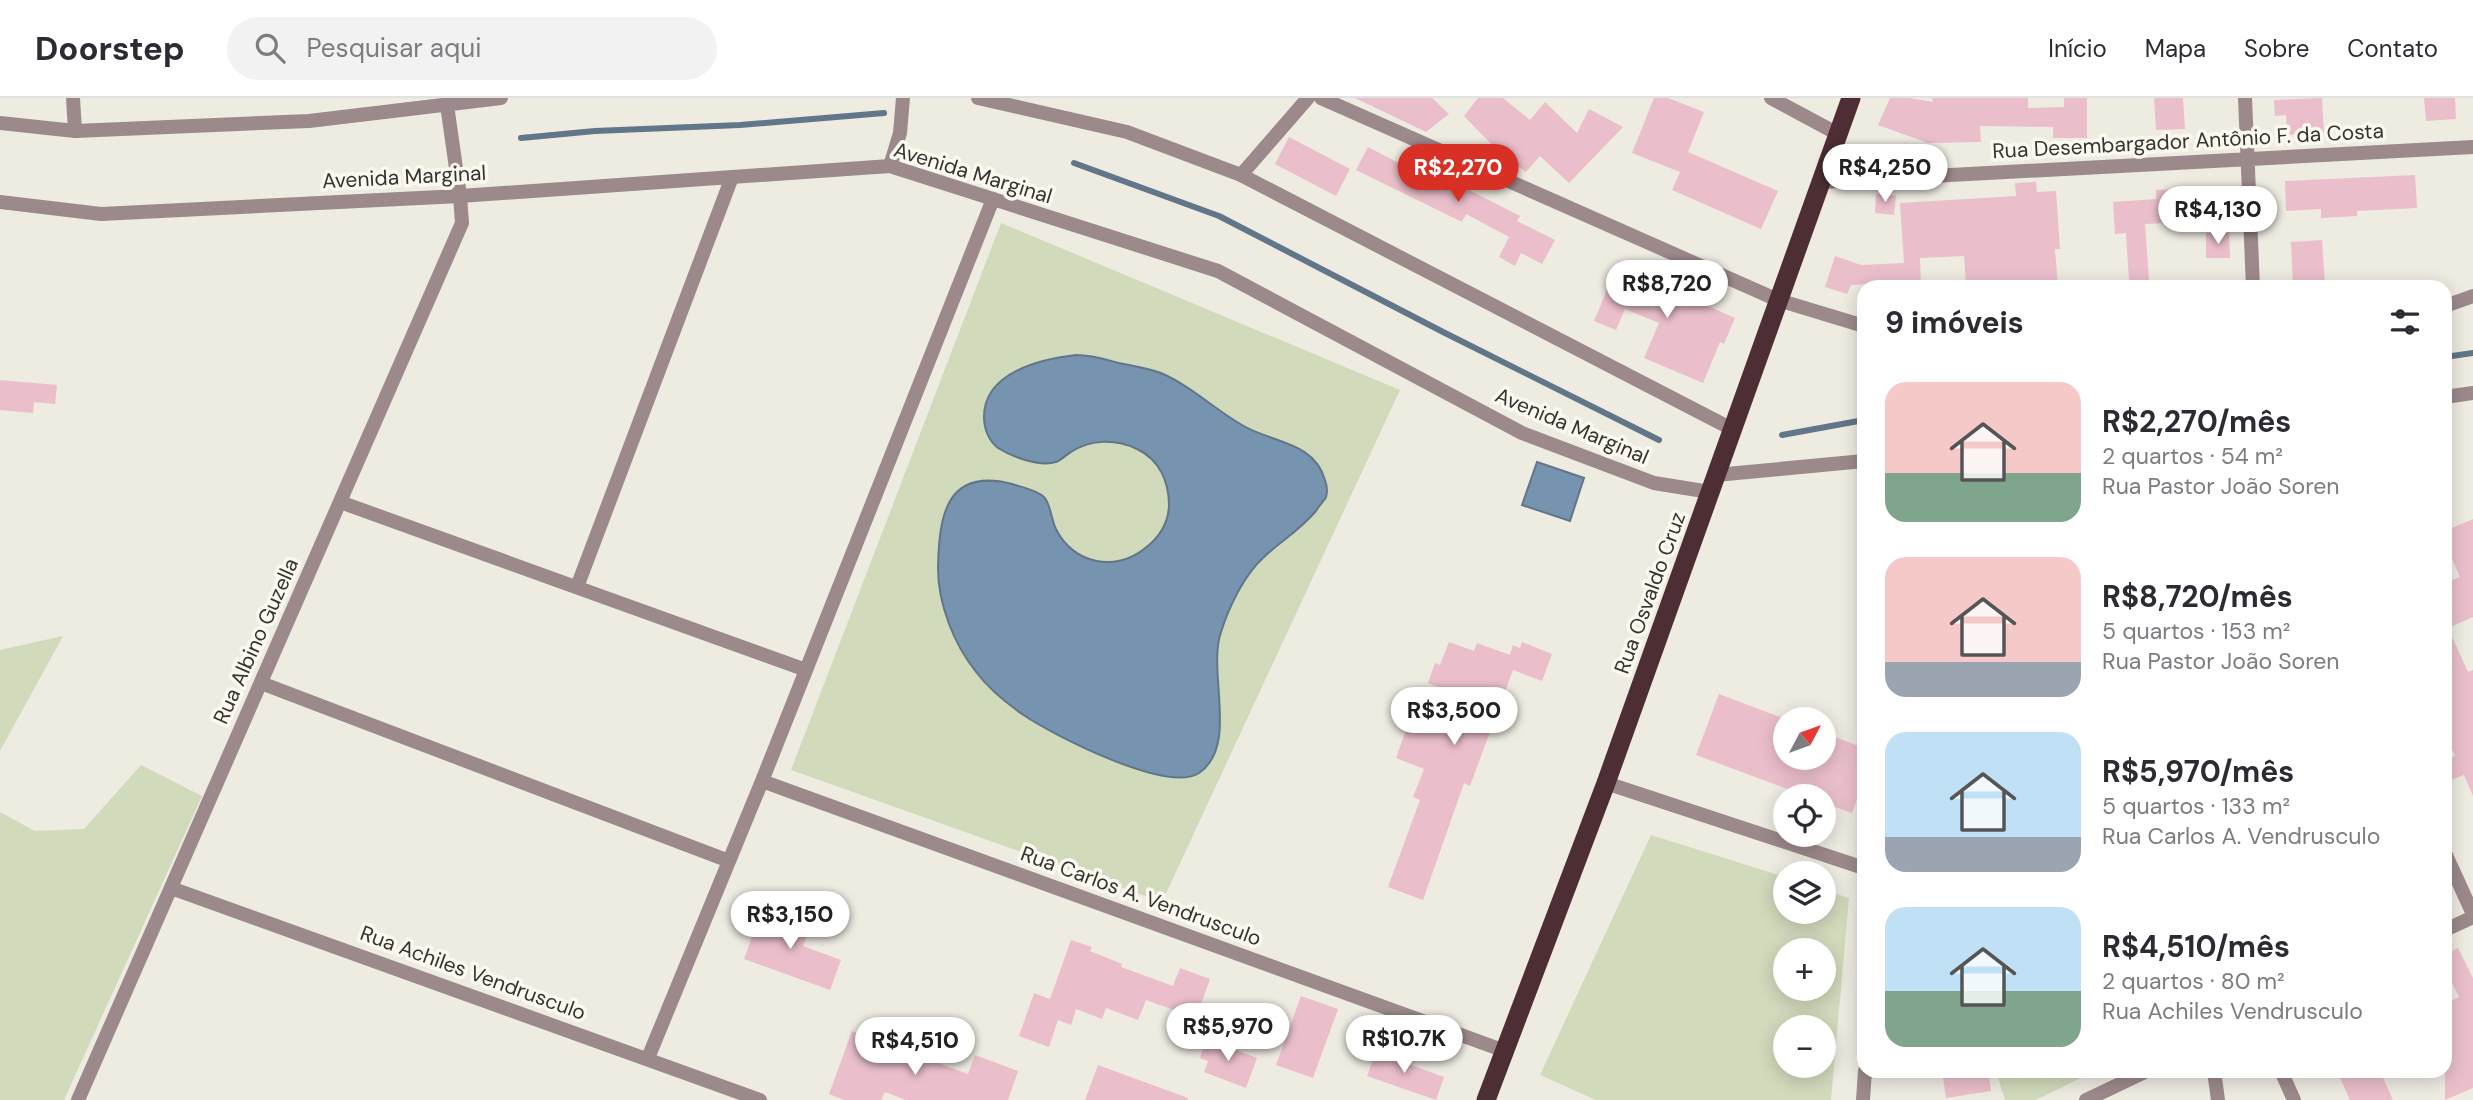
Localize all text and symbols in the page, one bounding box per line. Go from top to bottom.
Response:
search box [227,17,717,80]
text: Doorstep [35,27,185,70]
icon: search [251,29,289,67]
text: Pesquisar aqui [307,31,481,65]
text: Início [2048,33,2107,64]
text: Mapa [2145,33,2206,64]
text: Sobre [2244,33,2309,64]
text: Contato [2347,33,2438,64]
street label: Rua Desembargador Antônio F. da Costa [1992,117,2384,165]
street label: Avenida Marginal [890,136,1056,210]
pin: R$2,270 [1393,144,1523,204]
pin: R$4,250 [1820,144,1950,204]
text: R$2,270 [1414,152,1502,182]
text: R$4,250 [1839,152,1931,182]
street label: Avenida Marginal [321,159,487,195]
pin: R$4,130 [2153,186,2283,246]
text: R$4,130 [2174,194,2262,224]
pin: R$8,720 [1602,260,1732,320]
text: R$8,720 [1622,268,1712,298]
text: 9 imóveis [1885,303,2024,342]
icon: filters [2386,303,2424,341]
street label: Avenida Marginal [1491,381,1653,471]
text: R$2,270/mês [2102,402,2291,441]
icon: home [1941,410,2025,494]
text: 2 quartos · 54 m² [2102,441,2283,471]
text: Rua Pastor João Soren [2102,471,2340,501]
street label: Rua Osvaldo Cruz [1608,508,1692,678]
street label: Rua Albino Guzella [207,554,305,728]
text: R$8,720/mês [2102,577,2293,616]
icon: home [1941,585,2025,669]
text: 5 quartos · 153 m² [2102,616,2290,646]
text: Rua Pastor João Soren [2102,646,2340,676]
pin: R$3,500 [1389,688,1519,747]
text: R$3,500 [1407,695,1501,725]
north arrow [1773,707,1836,770]
map controls [1773,707,1836,1078]
text: R$5,970/mês [2102,752,2294,791]
icon: home [1941,760,2025,844]
button: locate [1773,784,1836,847]
text: 5 quartos · 133 m² [2102,791,2290,821]
text: Rua Carlos A. Vendrusculo [2102,821,2380,851]
street label: Rua Carlos A. Vendrusculo [1017,839,1265,953]
button: layers [1773,861,1836,924]
pin: R$3,150 [725,892,855,951]
text: R$3,150 [747,899,833,929]
street label: Rua Achiles Vendrusculo [356,919,590,1027]
text: R$4,510/mês [2102,927,2290,966]
icon: home [1941,935,2025,1019]
button: + [1773,938,1836,1001]
text: 2 quartos · 80 m² [2102,966,2285,996]
text: Rua Achiles Vendrusculo [2102,996,2363,1026]
pin: R$5,970 [1163,1004,1293,1063]
text: R$5,970 [1182,1011,1274,1041]
button: − [1773,1015,1836,1078]
pin: R$10.7K [1339,1016,1469,1075]
pin: R$4,510 [850,1018,980,1077]
text: R$10.7K [1362,1023,1446,1053]
text: R$4,510 [871,1025,959,1055]

